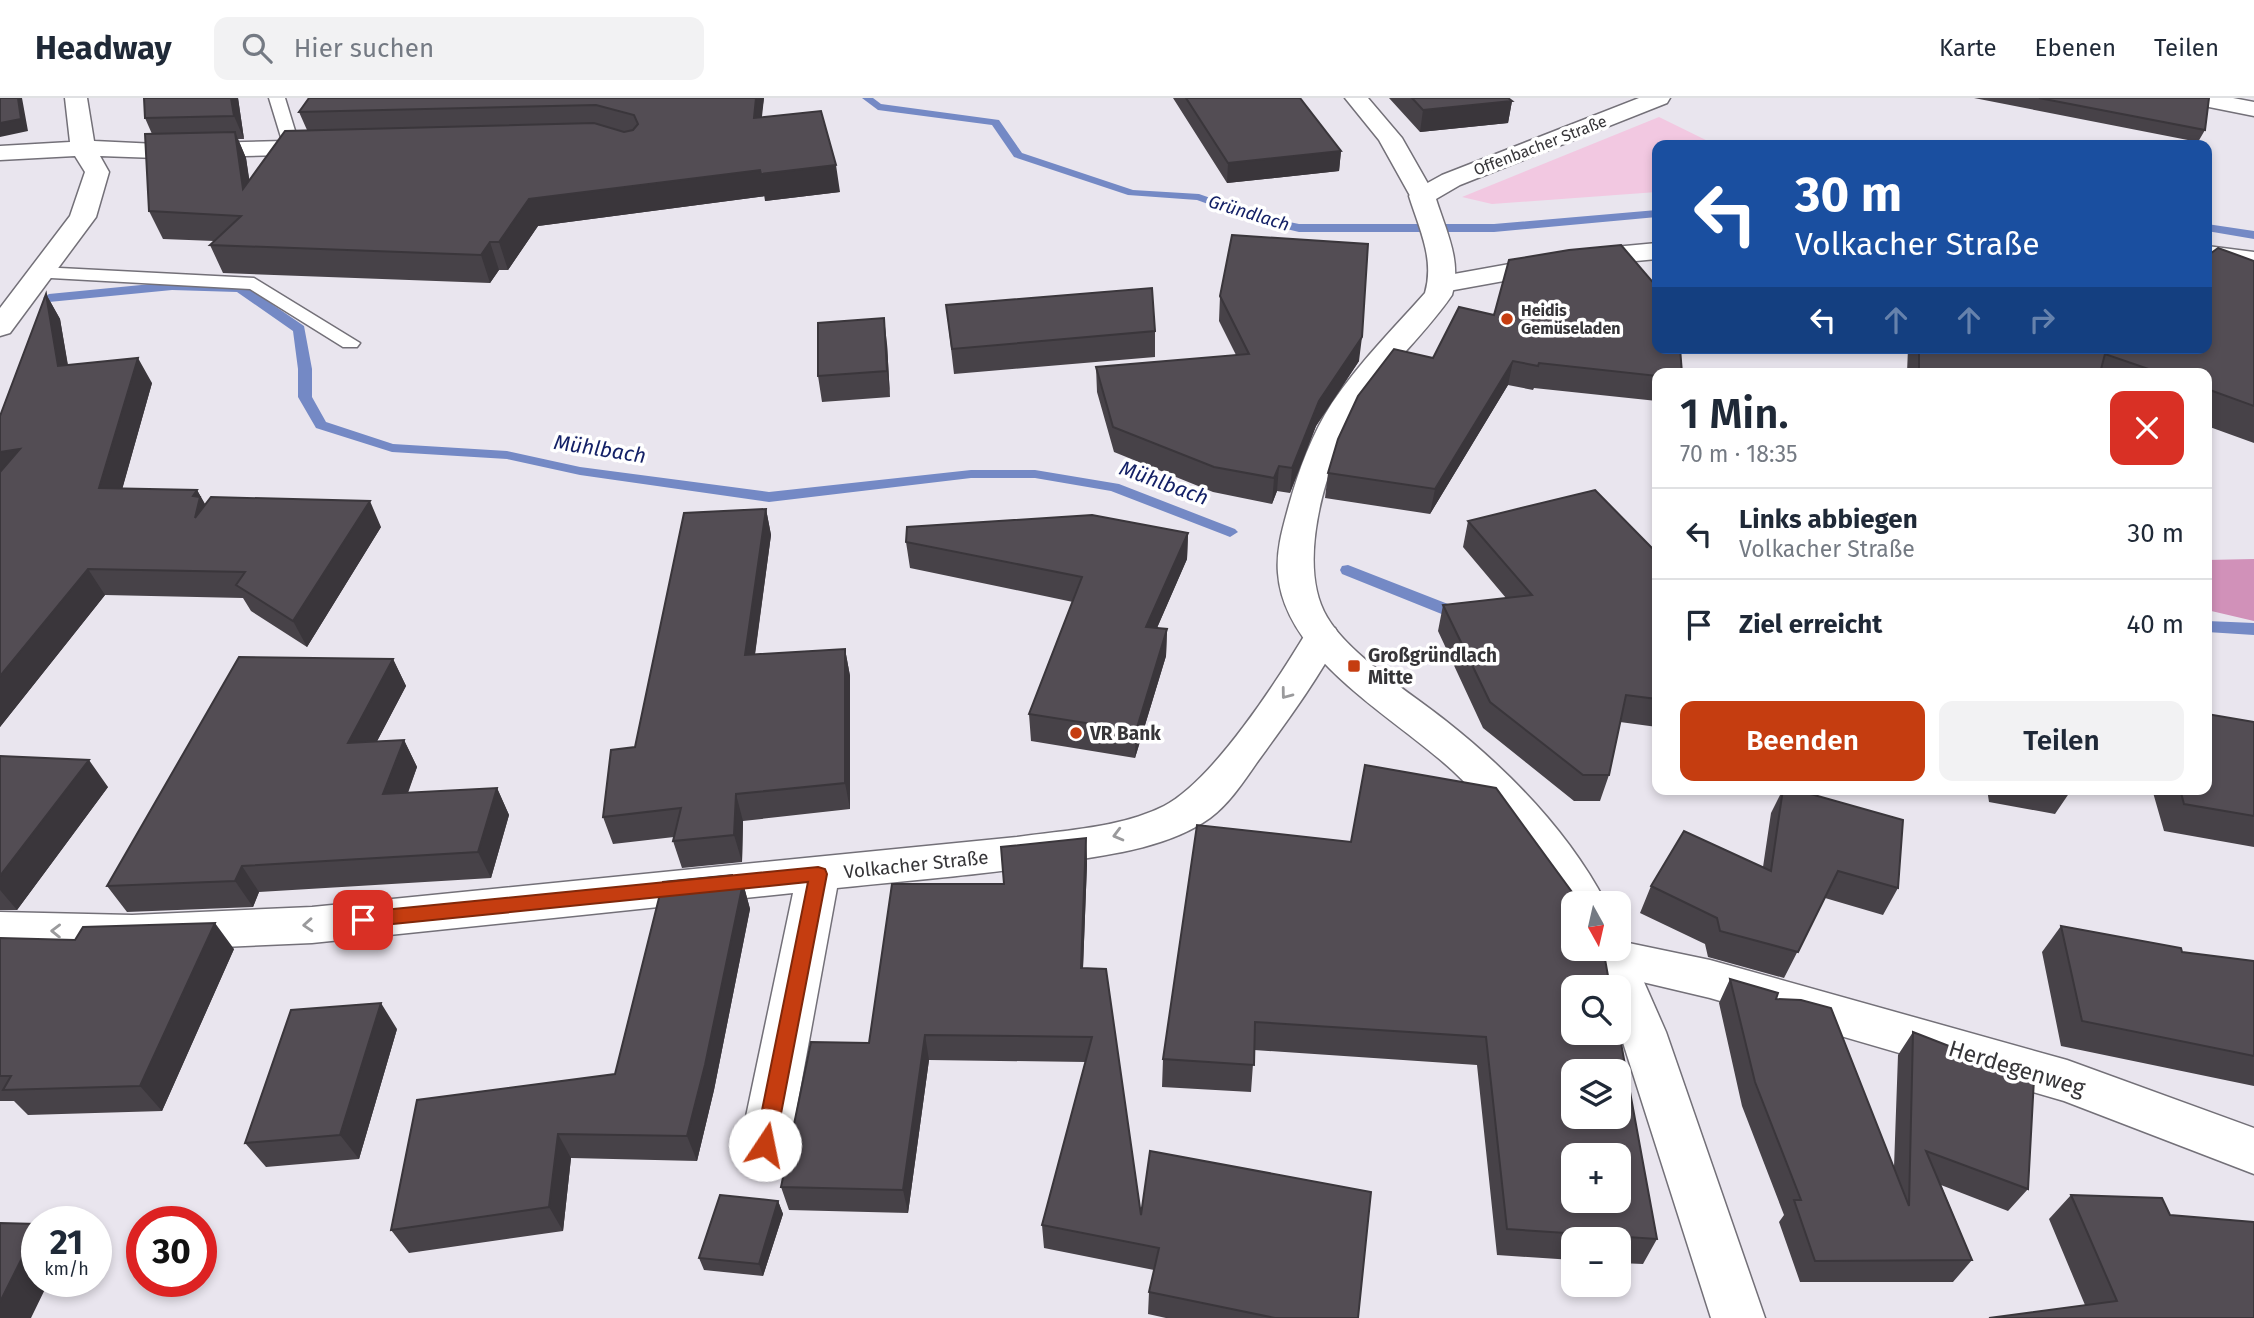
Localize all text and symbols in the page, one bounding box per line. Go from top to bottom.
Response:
search box [214,17,704,80]
text: Headway [35,28,172,68]
icon: search [238,29,276,67]
text: Hier suchen [294,33,434,64]
text: Karte [1939,34,1997,62]
text: Ebenen [2035,34,2116,62]
text: Teilen [2154,34,2219,62]
street label: Offenbacher Straße [1471,111,1609,180]
text: 30 m [1795,165,1902,224]
icon: left [1680,168,1771,259]
water label: Gründlach [1206,190,1292,236]
text: Volkacher Straße [1795,225,2040,263]
place label: Heidis Gemüseladen [1521,301,1621,338]
icon: left [1804,301,1842,339]
icon: ahead [1877,301,1915,339]
icon: ahead [1950,301,1988,339]
icon: right [2023,301,2061,339]
marker: Heidis Gemüseladen [1499,311,1515,327]
text: 1 Min. [1680,389,1789,439]
button: close [2110,391,2184,465]
water label: Mühlbach [552,429,648,469]
text: 70 m · 18:35 [1680,440,1798,468]
water label: Mühlbach [1116,455,1212,511]
text: Links abbiegen [1739,504,1918,535]
icon: left [1680,515,1718,553]
text: 30 m [2127,518,2184,549]
text: Volkacher Straße [1739,535,1915,563]
icon: arrive [1680,606,1718,644]
text: Ziel erreicht [1739,609,1882,640]
text: 40 m [2126,609,2184,640]
place label: Großgründlach Mitte [1368,644,1497,689]
marker: Großgründlach Mitte [1346,658,1362,674]
one-way arrow [1282,687,1294,699]
button: Beenden [1680,701,1925,781]
button: Teilen [1939,701,2184,781]
place label: VR Bank [1089,722,1161,745]
marker: VR Bank [1068,725,1084,741]
one-way arrow [1112,827,1124,841]
street label: Volkacher Straße [843,845,990,884]
pin [333,890,393,950]
north arrow [1561,891,1631,961]
map controls [1561,891,1631,1297]
icon: arrive [344,901,382,939]
one-way arrow [302,917,313,932]
one-way arrow [50,924,61,939]
button: search [1561,975,1631,1045]
street label: Herdegenweg [1945,1034,2089,1102]
button: layers [1561,1059,1631,1129]
position arrow [728,1108,802,1182]
button: + [1561,1143,1631,1213]
speed limit sign: 30 [126,1206,217,1297]
text: 21 [50,1221,83,1263]
button: − [1561,1227,1631,1297]
text: km/h [44,1258,89,1280]

